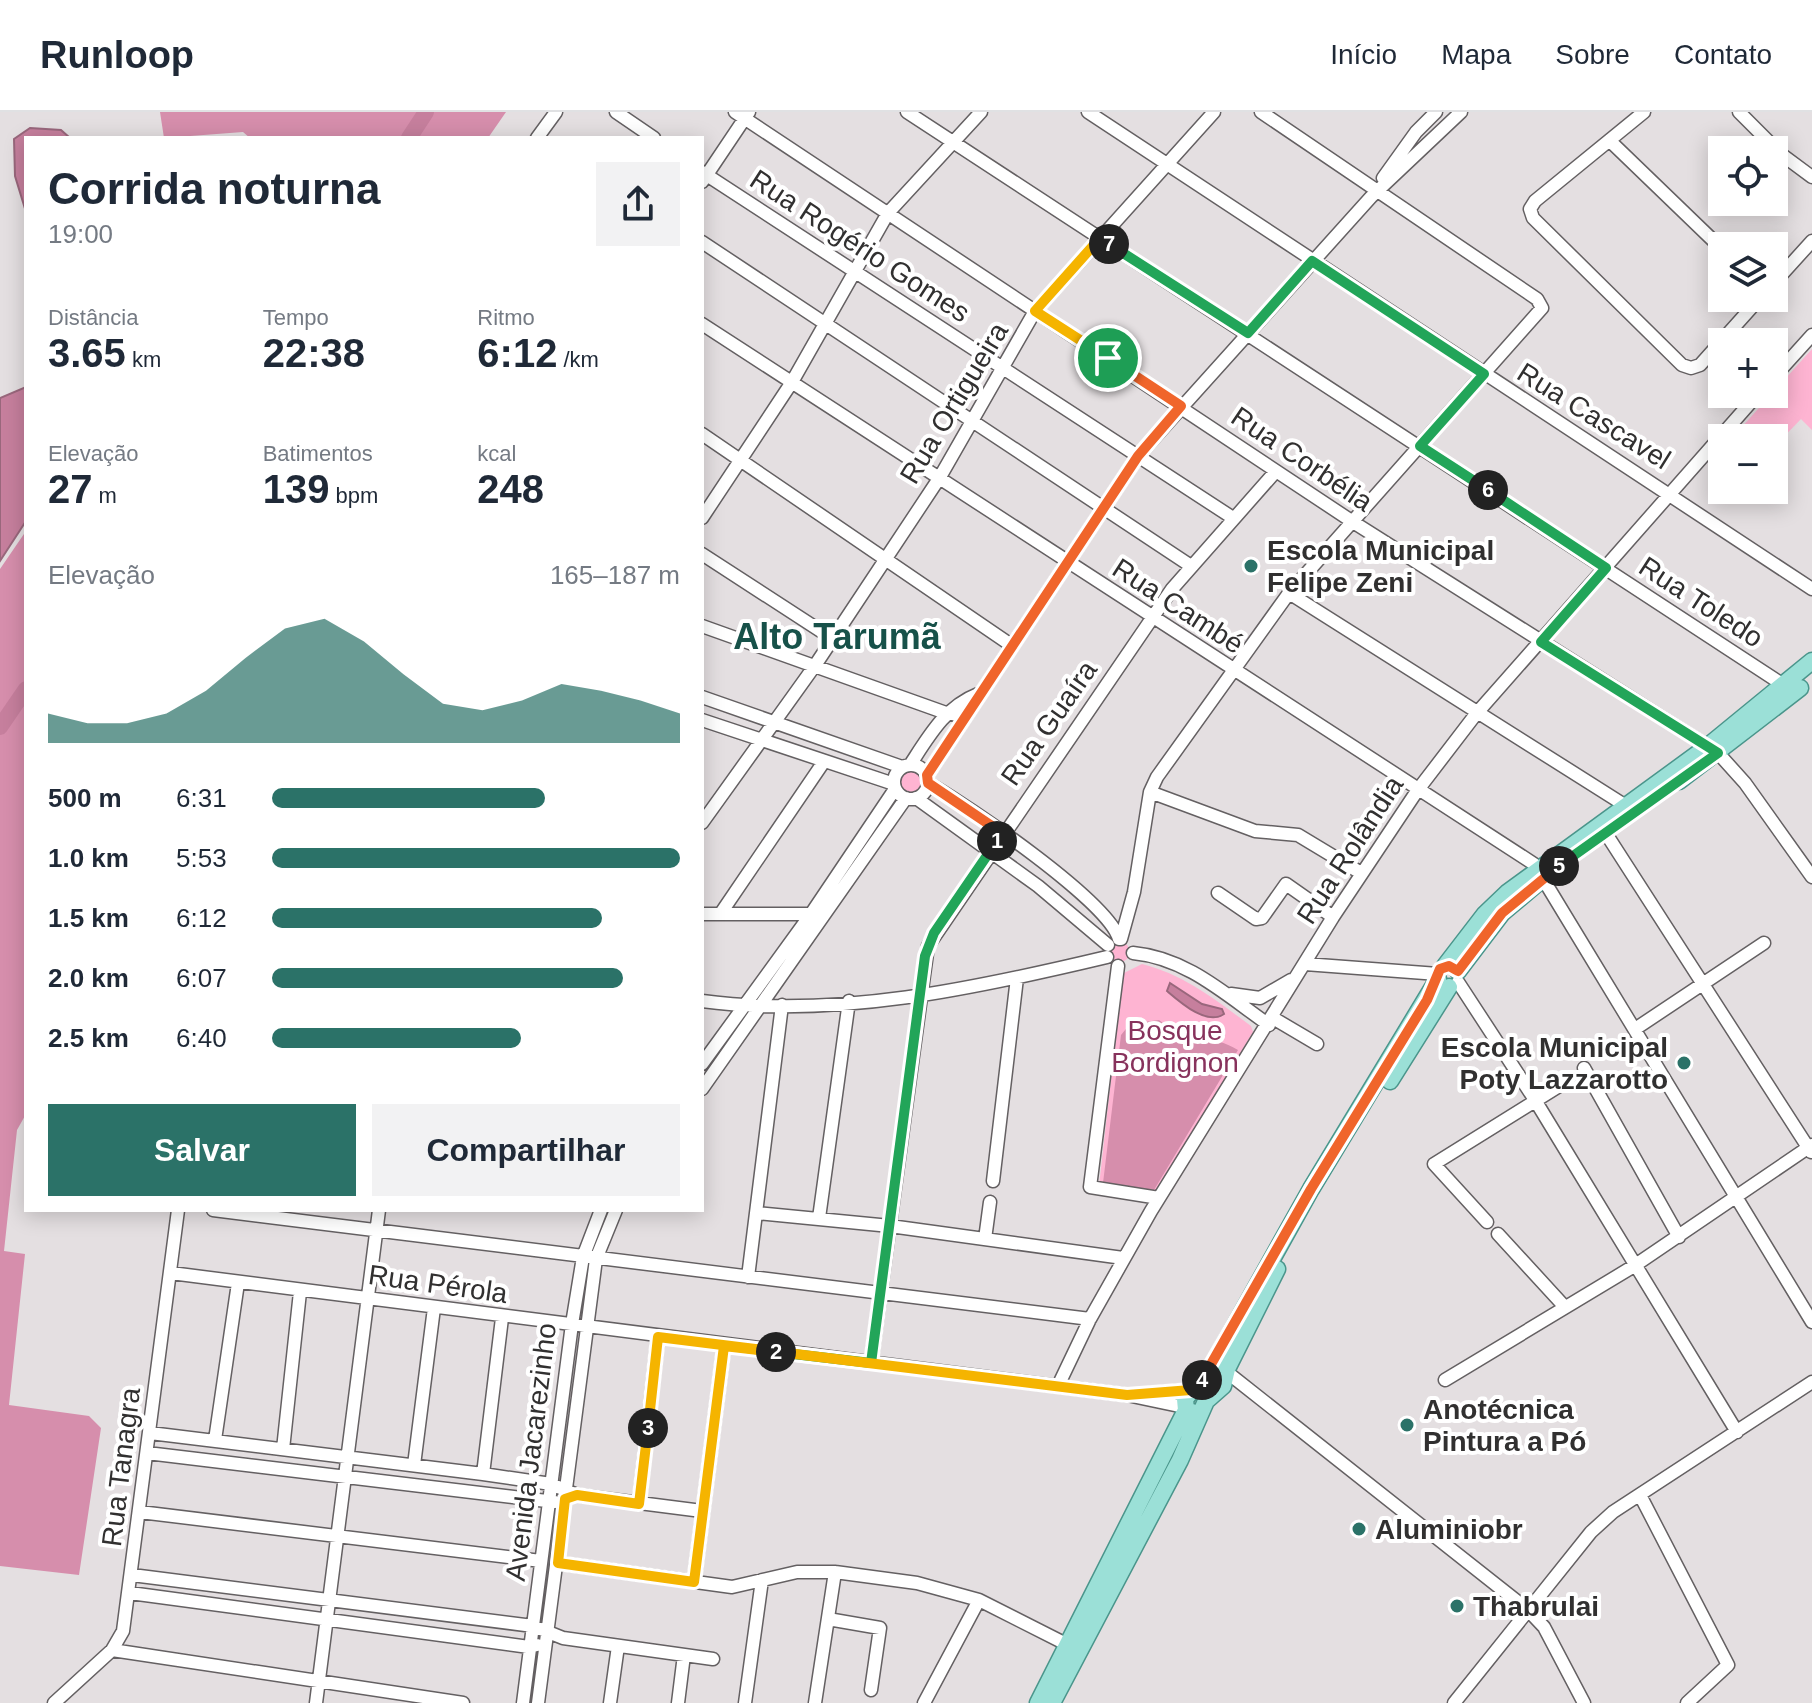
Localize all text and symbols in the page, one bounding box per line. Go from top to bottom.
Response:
text: Runloop [40,34,194,76]
text: Início [1330,39,1397,70]
text: Mapa [1441,39,1511,70]
text: Sobre [1555,39,1630,70]
text: Contato [1674,39,1772,70]
map controls [1708,136,1788,504]
button: locate [1708,136,1788,216]
button: share [596,162,680,246]
street label: Rua Rogério Gomes [745,163,975,329]
text: Corrida noturna [48,164,380,213]
text: 19:00 [48,219,113,249]
pin: 7 [1089,224,1129,264]
text: 7 [1103,231,1115,256]
button: layers [1708,232,1788,312]
text: Distância [48,305,138,330]
text: Tempo [263,305,329,330]
text: Ritmo [477,305,535,330]
street label: Rua Ortigueira [894,317,1014,489]
pin [1074,324,1142,392]
button: + [1708,328,1788,408]
text: 3.65 [48,331,126,375]
text: 22:38 [263,331,365,375]
text: 6:12 [477,331,557,375]
icon: arrive [1086,336,1130,380]
text: km [126,347,161,372]
text: /km [557,347,599,372]
street label: Rua Cascavel [1512,357,1676,475]
street label: Rua Corbélia [1226,400,1379,518]
button: − [1708,424,1788,504]
text: Elevação [48,441,139,466]
text: Batimentos [263,441,373,466]
text: kcal [477,441,516,466]
text: 27 [48,467,93,511]
text: 139 [263,467,329,511]
text: 248 [477,467,544,511]
pin: 6 [1468,470,1508,510]
text: 6 [1482,477,1494,502]
text: m [93,483,117,508]
text: bpm [329,483,378,508]
place label: Escola Municipal Felipe Zeni [1267,535,1494,598]
street label: Rua Toledo [1633,551,1769,653]
street label: Rua Cambé [1107,552,1249,660]
marker: Escola Municipal Felipe Zeni [1242,557,1260,575]
text: Elevação [48,560,155,590]
text: 165–187 m [550,560,680,590]
district label: Alto Tarumã [733,616,942,657]
street label: Rua Guaíra [995,654,1103,791]
street label: Rua Rolândia [1291,770,1409,930]
text: 500 m [48,783,122,813]
text: 6:31 [176,783,227,813]
pin: 1 [977,821,1017,861]
text: 1 [991,828,1003,853]
text: 1.0 km [48,843,129,873]
text: 5:53 [176,843,227,873]
pin: 5 [1539,846,1579,886]
text: 5 [1553,853,1565,878]
text: 1.5 km [48,903,129,933]
text: 6:12 [176,903,227,933]
text: 2.0 km [48,963,129,993]
text: 6:07 [176,963,227,993]
park label: Bosque Bordignon [1111,1015,1239,1078]
text: 2.5 km [48,1023,129,1053]
text: 6:40 [176,1023,227,1053]
place label: Escola Municipal Poty Lazzarotto [1441,1032,1668,1095]
marker: Escola Municipal Poty Lazzarotto [1675,1054,1693,1072]
button: Salvar [48,1104,356,1196]
button: Compartilhar [372,1104,680,1196]
street label: Rua Pérola [366,1259,510,1309]
street label: Avenida Jacarezinho [500,1321,562,1583]
pin: 2 [756,1332,796,1372]
text: 2 [770,1339,782,1364]
pin: 4 [1182,1360,1222,1400]
text: 4 [1196,1367,1208,1392]
street label: Rua Tanagra [96,1385,146,1548]
place label: Anotécnica Pintura a Pó [1423,1394,1586,1457]
pin: 3 [628,1408,668,1448]
text: 3 [642,1415,654,1440]
marker: Anotécnica Pintura a Pó [1398,1416,1416,1434]
place label: Aluminiobr [1375,1514,1523,1545]
marker: Aluminiobr [1350,1520,1368,1538]
place label: Thabrulai [1473,1591,1599,1622]
marker: Thabrulai [1448,1597,1466,1615]

